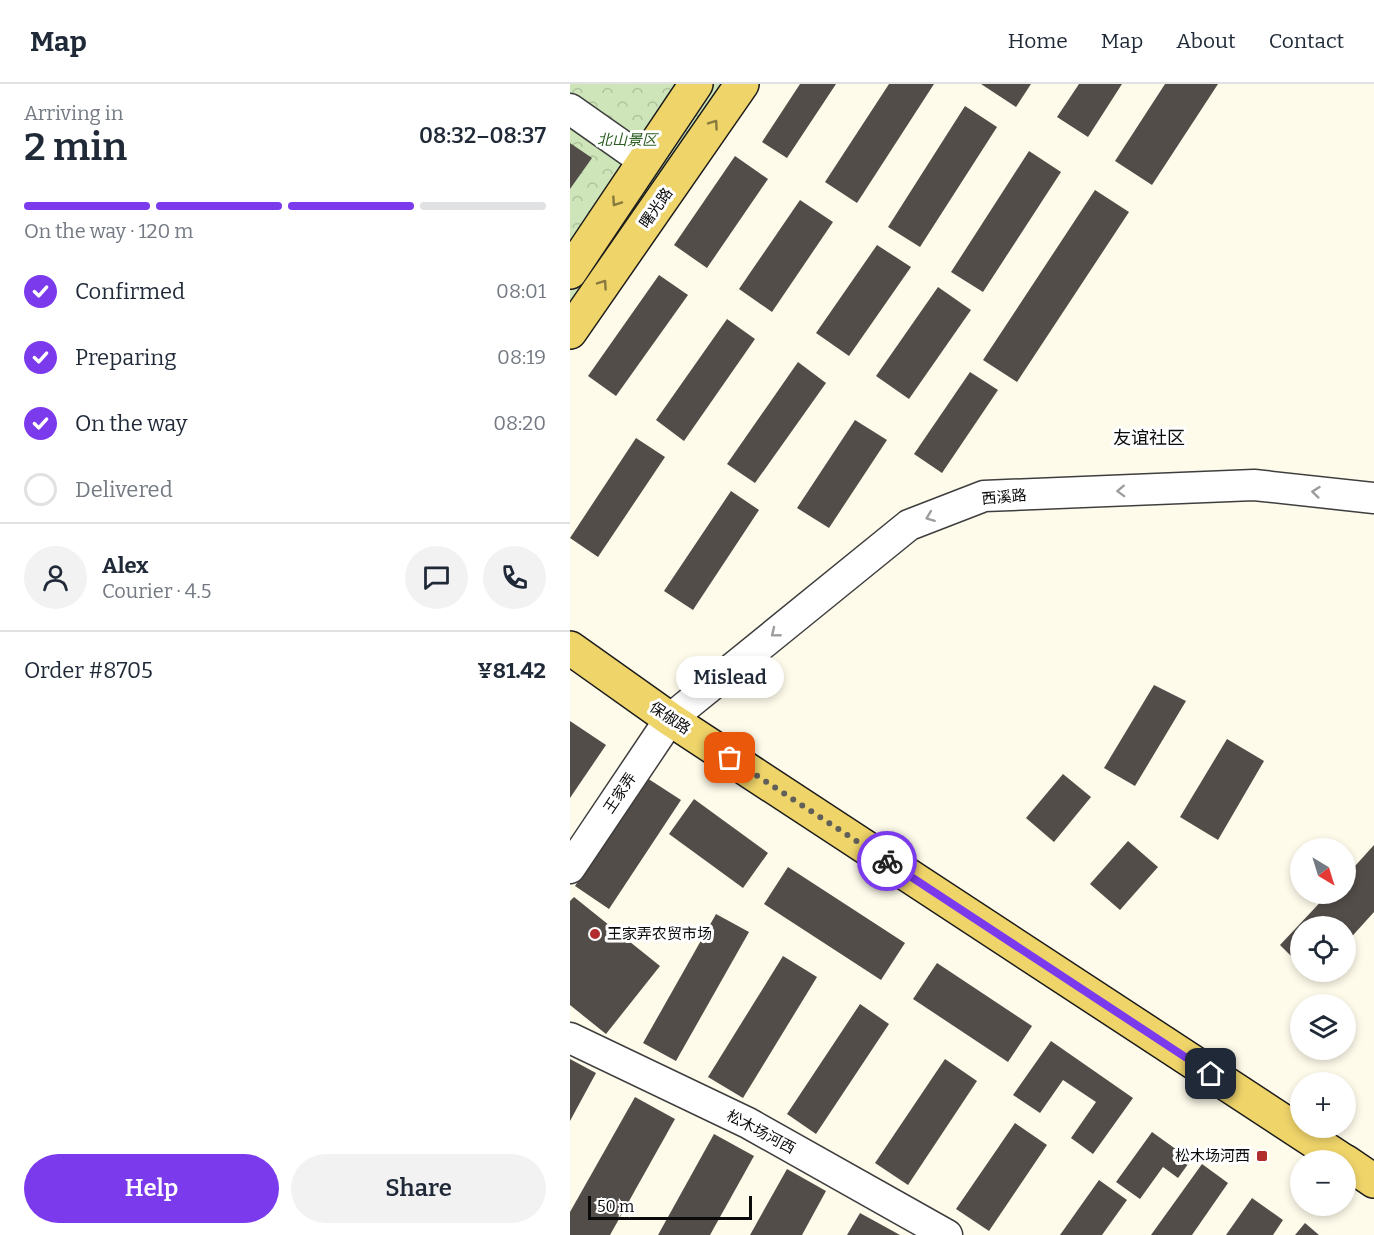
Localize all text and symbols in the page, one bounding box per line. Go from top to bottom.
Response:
text: Map [30,25,87,58]
text: Home [1008,28,1068,54]
text: Map [1101,28,1143,54]
text: About [1176,28,1236,54]
text: Contact [1269,28,1344,54]
text: Arriving in [24,101,123,125]
one-way arrow [707,120,718,131]
text: 08:32–08:37 [419,122,546,149]
text: 2 min [24,124,127,170]
park label: 北山景区 [597,131,659,149]
street label: 曙光路 [636,184,676,232]
one-way arrow [612,196,623,207]
text: On the way · 120 m [24,219,193,243]
icon: check [24,275,57,308]
text: Confirmed [75,278,185,305]
text: 08:01 [496,279,546,303]
one-way arrow [596,280,607,291]
icon: check [24,341,57,374]
text: Preparing [75,344,177,371]
text: 08:19 [497,345,546,369]
icon: check [24,407,57,440]
text: On the way [75,410,187,437]
text: 08:20 [493,411,546,435]
district label: 友谊社区 [1113,427,1185,449]
text: Delivered [75,476,173,503]
one-way arrow [1117,484,1126,497]
street label: 西溪路 [981,486,1027,508]
one-way arrow [1311,486,1320,499]
one-way arrow [925,509,936,522]
button: person [24,546,87,609]
button: chat [405,546,468,609]
button: phone [483,546,546,609]
text: Alex [102,552,148,579]
text: Courier · 4.5 [102,579,211,603]
one-way arrow [771,626,782,637]
callout: Mislead [676,656,784,698]
text: Order #8705 [24,657,153,684]
text: ¥81.42 [477,657,546,684]
text: Mislead [693,665,767,689]
street label: 保俶路 [646,698,694,738]
pin [704,732,755,783]
icon: bag [713,741,746,774]
street label: 王家弄 [600,769,640,817]
courier [857,831,917,891]
north arrow [1290,838,1356,904]
map controls [1290,838,1356,1216]
icon: bike [871,845,904,878]
button: locate [1290,916,1356,982]
place label: 王家弄农贸市场 [607,925,712,943]
marker: 王家弄农贸市场 [588,927,602,941]
button: layers [1290,994,1356,1060]
pin [1185,1048,1236,1099]
icon: home [1194,1057,1227,1090]
button: + [1290,1072,1356,1138]
street label: 松木场河西 [724,1106,798,1158]
place label: 松木场河西 [1175,1147,1250,1165]
marker: 松木场河西 [1255,1149,1269,1163]
button: − [1290,1150,1356,1216]
button: Help [24,1154,279,1223]
button: Share [291,1154,546,1223]
scale bar [588,1193,752,1220]
text: 50 m [597,1197,634,1216]

